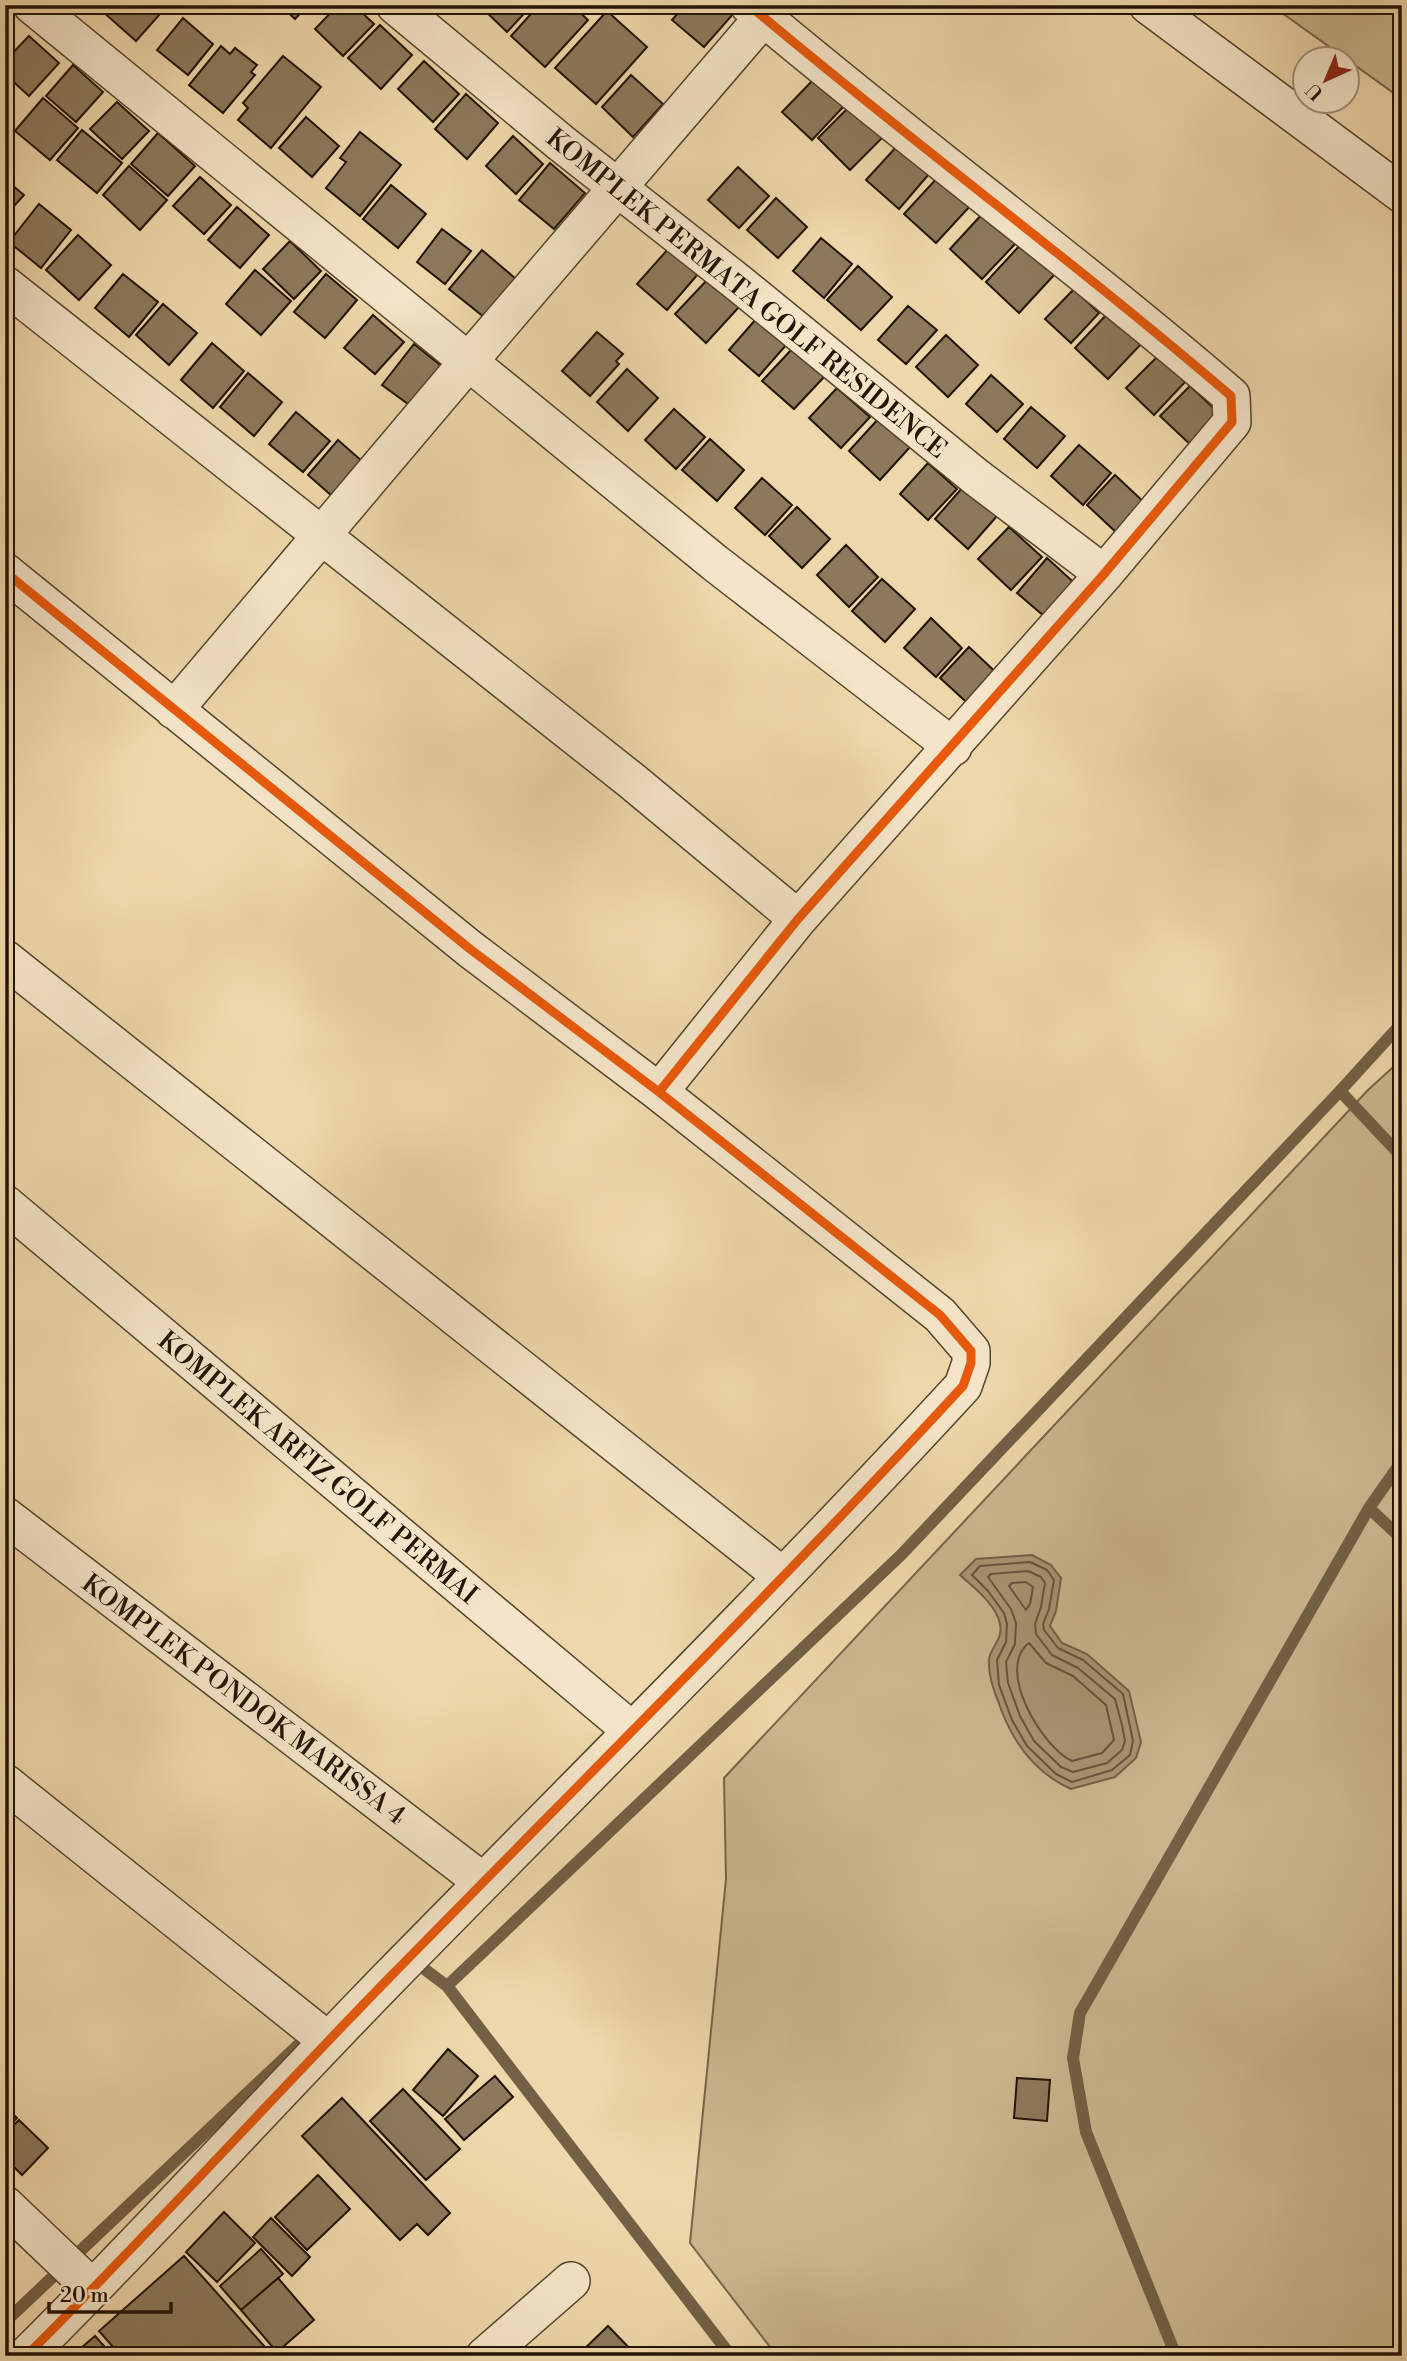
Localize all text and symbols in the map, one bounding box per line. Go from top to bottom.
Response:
north arrow [1292,46,1362,116]
text: U [1301,78,1329,105]
street label: KOMPLEK PERMATA GOLF RESIDENCE [540,122,953,466]
street label: KOMPLEK ARFIZ GOLF PERMAI [151,1325,484,1611]
street label: KOMPLEK PONDOK MARISSA 4 [75,1567,412,1832]
scale bar [49,2270,172,2314]
text: 20 m [60,2283,109,2309]

